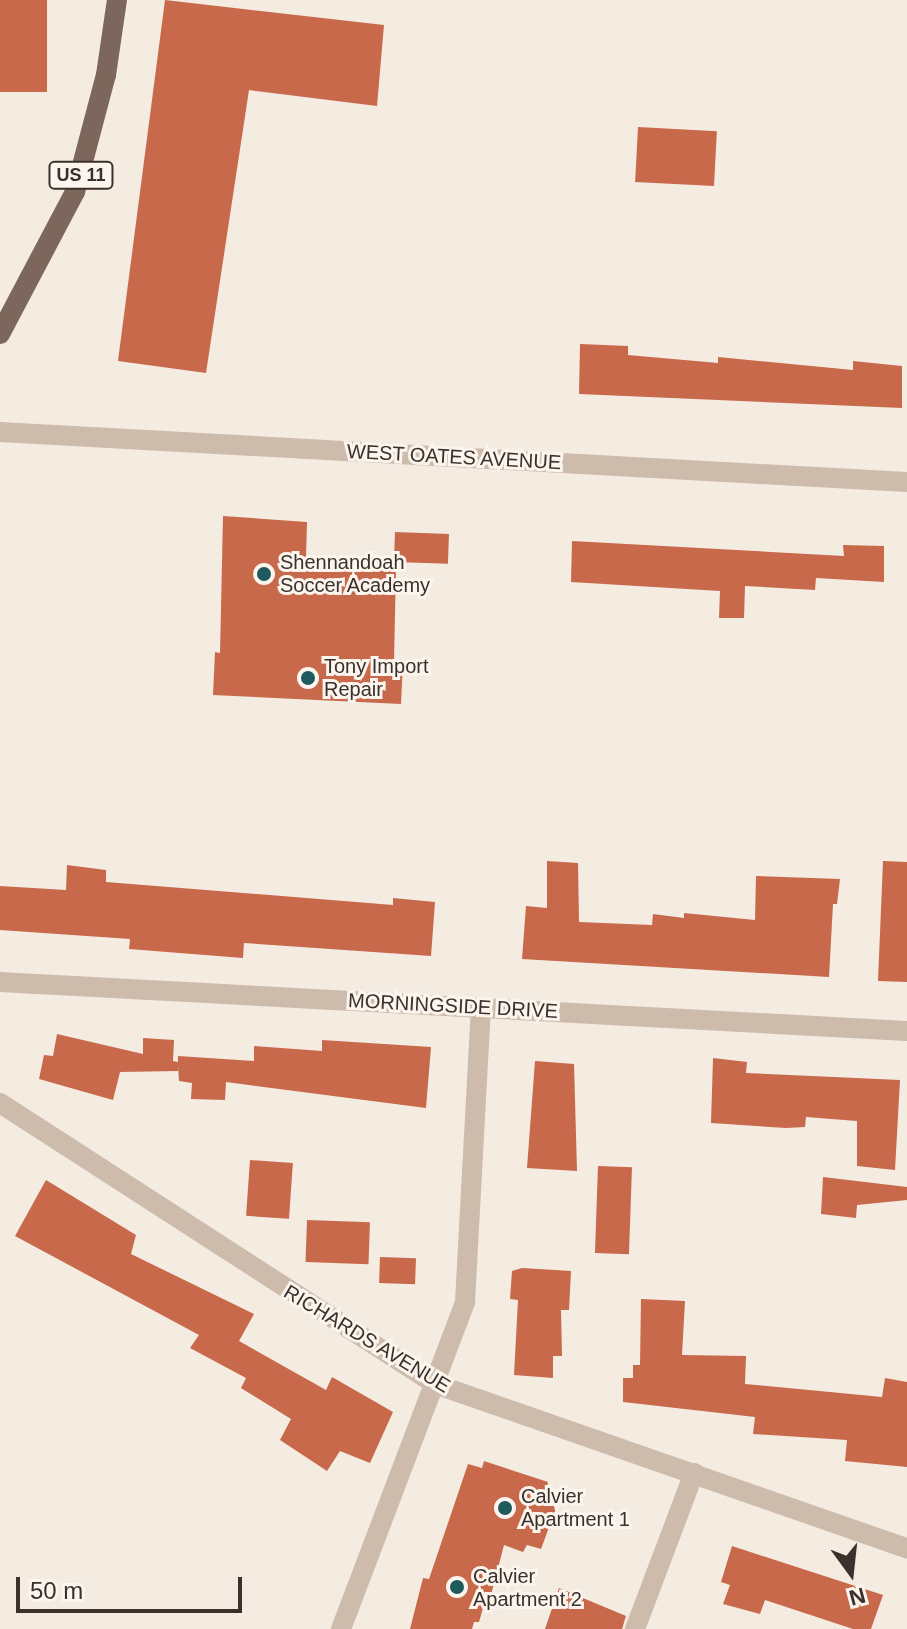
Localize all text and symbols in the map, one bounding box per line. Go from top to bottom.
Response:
road number: US 11 [47,161,115,189]
street label: WEST OATES AVENUE [346,439,562,475]
place label: Shennandoah Soccer Academy [280,550,431,597]
marker: Shennandoah Soccer Academy [255,565,273,583]
place label: Tony Import Repair [324,654,428,701]
marker: Tony Import Repair [299,669,317,687]
street label: MORNINGSIDE DRIVE [348,989,558,1023]
street label: RICHARDS AVENUE [279,1280,455,1398]
place label: Calvier Apartment 1 [521,1484,630,1531]
marker: Calvier Apartment 1 [496,1499,514,1517]
north arrow [811,1533,891,1613]
scale bar [20,1561,246,1611]
place label: Calvier Apartment 2 [473,1564,582,1611]
text: 50 m [30,1577,83,1604]
marker: Calvier Apartment 2 [448,1578,466,1596]
text: N [846,1583,868,1611]

